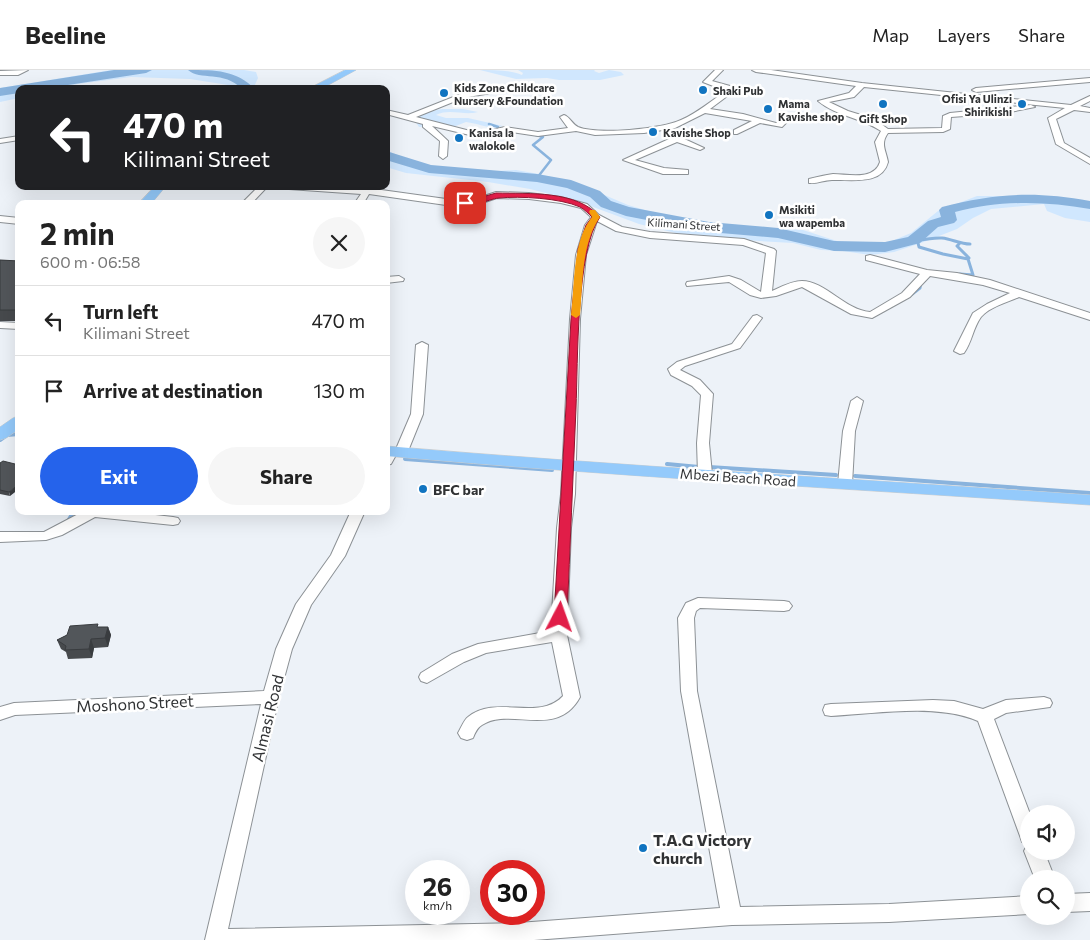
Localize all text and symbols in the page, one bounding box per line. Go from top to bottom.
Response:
text: Beeline [25,20,106,49]
text: Map [872,24,909,46]
text: Layers [937,24,990,46]
text: Share [1018,24,1065,46]
place label: Kids Zone Childcare Nursery &Foundation [454,81,563,107]
marker: Shaki Pub [697,84,709,96]
place label: Shaki Pub [713,84,764,97]
marker: Kids Zone Childcare Nursery &Foundation [438,87,450,99]
place label: Ofisi Ya Ulinzi Shirikishi [942,92,1012,118]
place label: Mama Kavishe shop [778,97,845,123]
marker: Gift Shop [877,98,889,110]
marker: Ofisi Ya Ulinzi Shirikishi [1016,98,1028,110]
text: 470 m [123,102,223,145]
marker: Mama Kavishe shop [762,103,774,115]
icon: left [40,105,105,170]
place label: Gift Shop [859,112,908,125]
place label: Kanisa la walokole [469,126,515,152]
marker: Kavishe Shop [647,126,659,138]
place label: Kavishe Shop [663,126,731,139]
marker: Kanisa la walokole [453,132,465,144]
text: Kilimani Street [123,145,270,172]
pin [444,182,486,224]
icon: arrive [451,189,479,217]
place label: Msikiti wa wapemba [779,203,845,229]
marker: Msikiti wa wapemba [763,209,775,221]
text: 2 min [40,214,115,251]
street label: Kilimani Street [647,215,722,233]
button: close [313,217,365,269]
text: 600 m · 06:58 [40,252,140,271]
text: Turn left [83,300,158,323]
icon: left [40,307,68,335]
text: 470 m [311,309,365,332]
text: Kilimani Street [83,323,190,342]
icon: arrive [40,377,68,405]
text: Arrive at destination [83,379,263,402]
text: 130 m [313,379,365,402]
button: Exit [40,447,198,505]
button: Share [208,447,365,505]
street label: Mbezi Beach Road [679,464,797,490]
place label: BFC bar [433,481,484,498]
marker: BFC bar [417,483,429,495]
position arrow [533,590,585,642]
street label: Almasi Road [247,672,287,764]
street label: Moshono Street [76,690,195,716]
map controls [1020,805,1075,925]
button: sound [1020,805,1075,860]
place label: T.A.G Victory church [653,830,752,867]
marker: T.A.G Victory church [637,842,649,854]
speed limit sign: 30 [480,860,545,925]
button: search [1020,870,1075,925]
text: 26 [423,871,452,901]
text: km/h [423,898,452,912]

